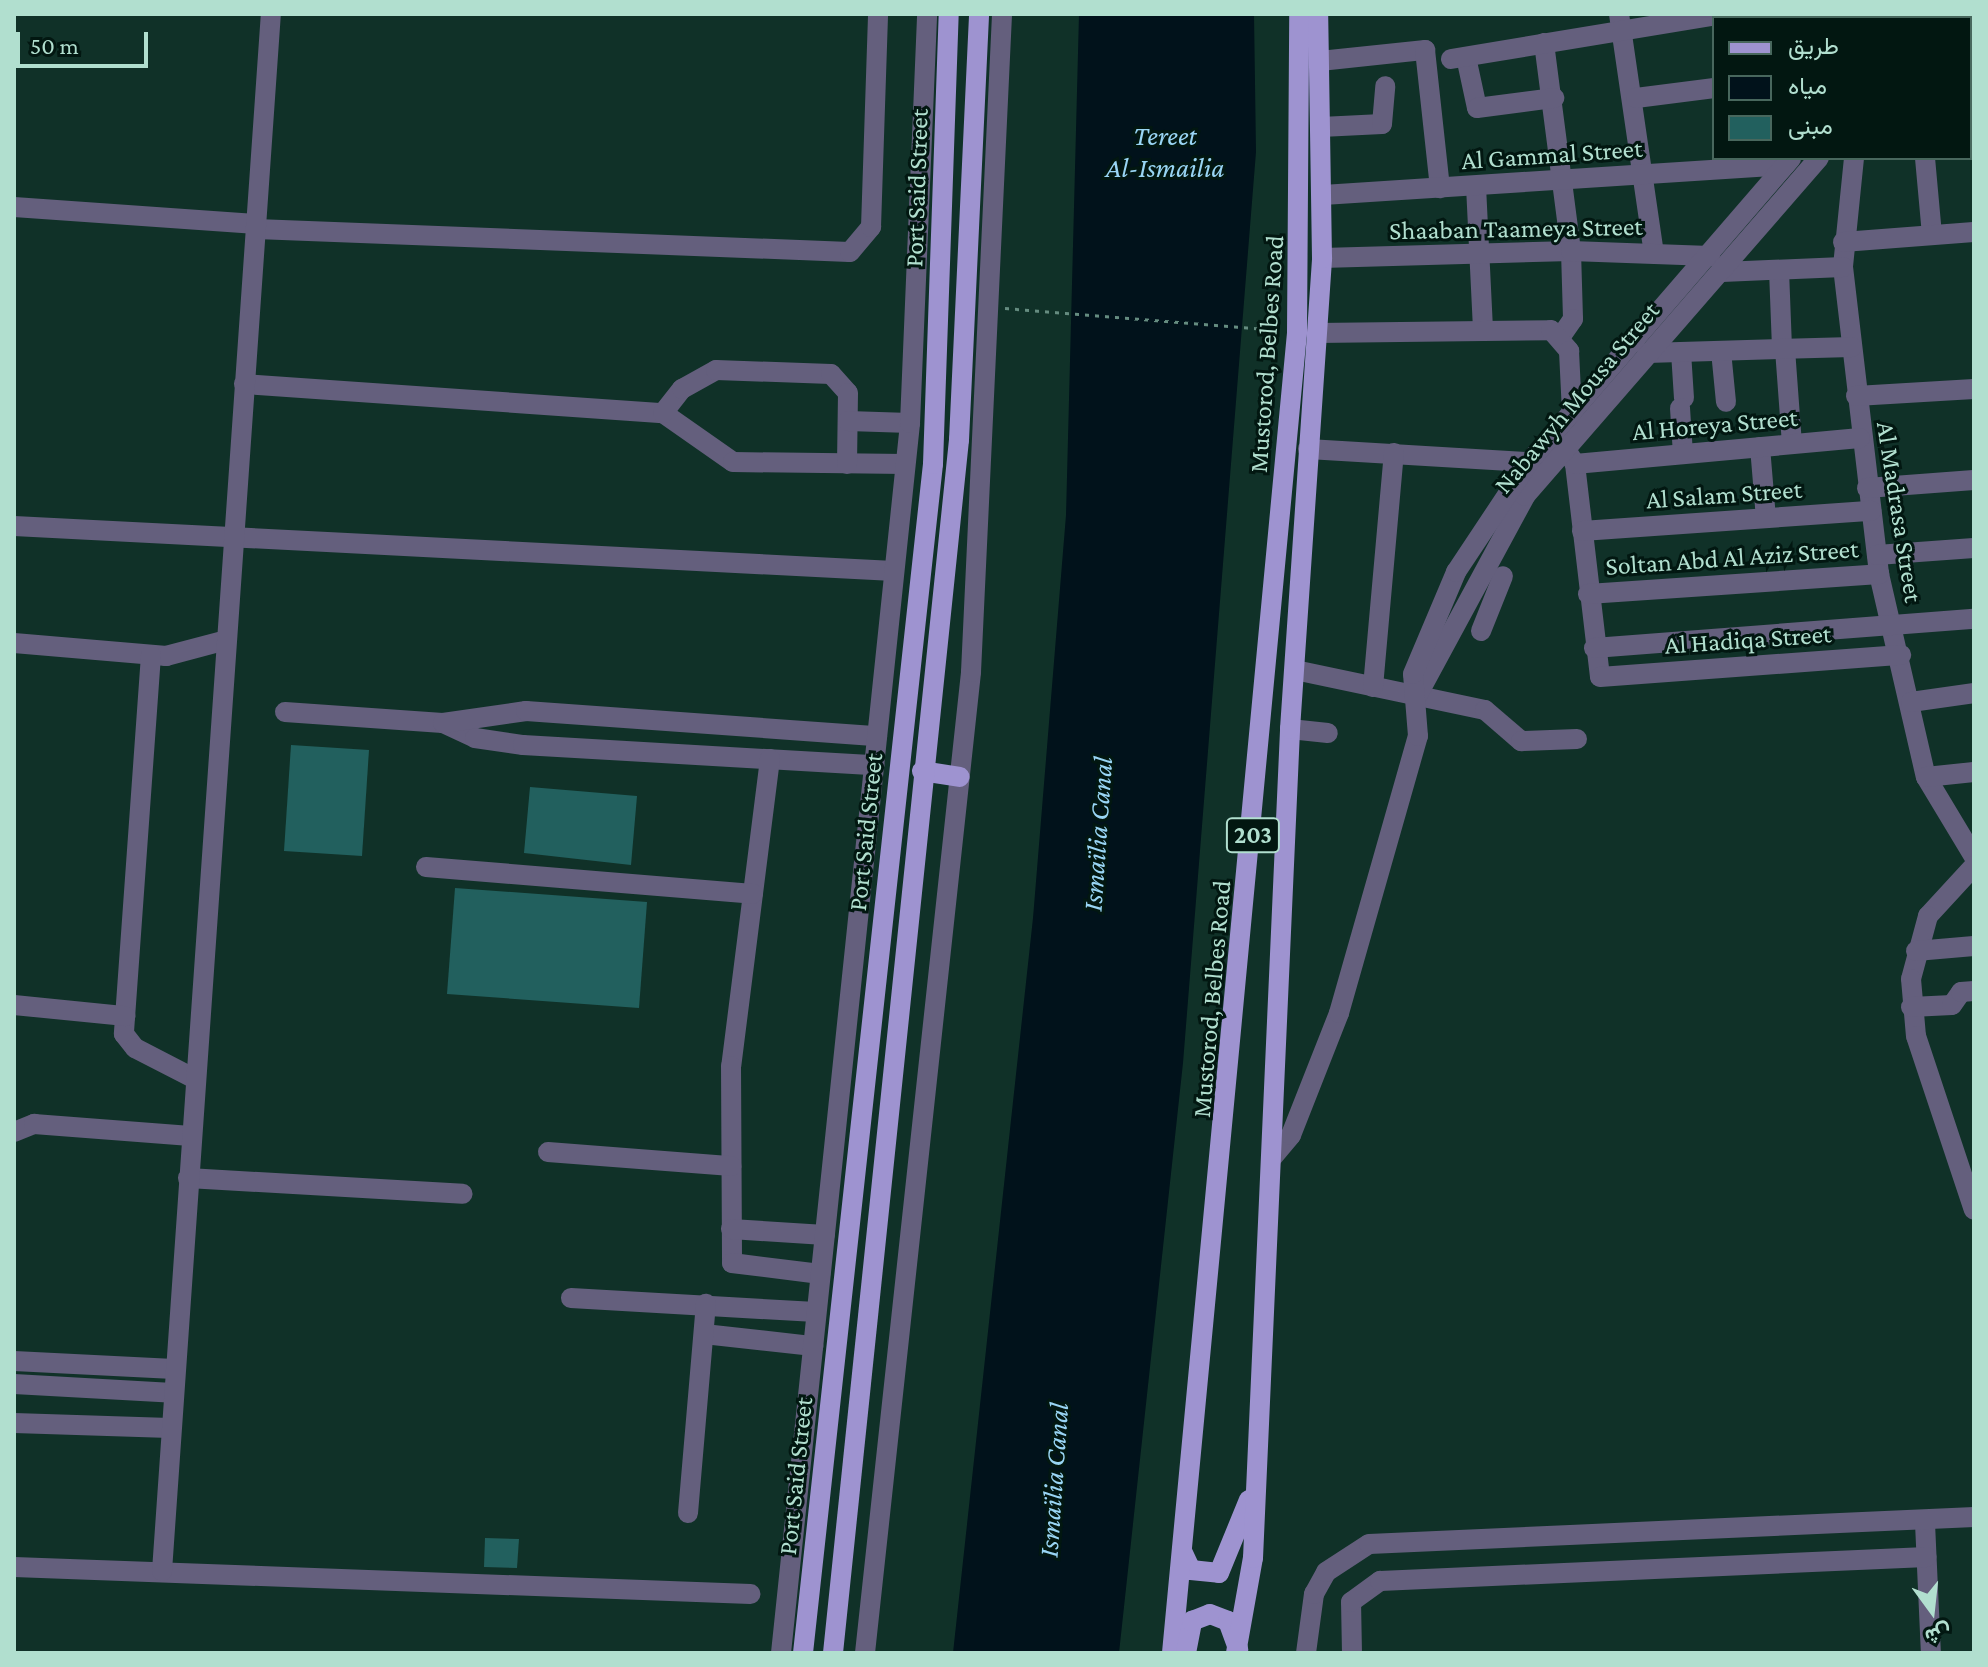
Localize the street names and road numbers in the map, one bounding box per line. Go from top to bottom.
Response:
street label: Port Said Street [899,108,935,268]
street label: Al Gammal Street [1460,133,1644,177]
street label: Shaaban Taameya Street [1389,211,1643,247]
street label: Mustorod, Belbes Road [1243,234,1291,474]
street label: Nabawyh Mousa Street [1488,296,1666,500]
street label: Al Horeya Street [1631,402,1799,448]
street label: Al Madrasa Street [1869,419,1929,605]
street label: Al Salam Street [1645,474,1803,516]
street label: Soltan Abd Al Aziz Street [1604,534,1860,582]
street label: Al Hadiqa Street [1664,619,1832,661]
street label: Port Said Street [842,751,890,913]
road number: 203 [1225,815,1281,855]
street label: Mustorod, Belbes Road [1186,879,1238,1119]
street label: Port Said Street [772,1395,820,1557]

